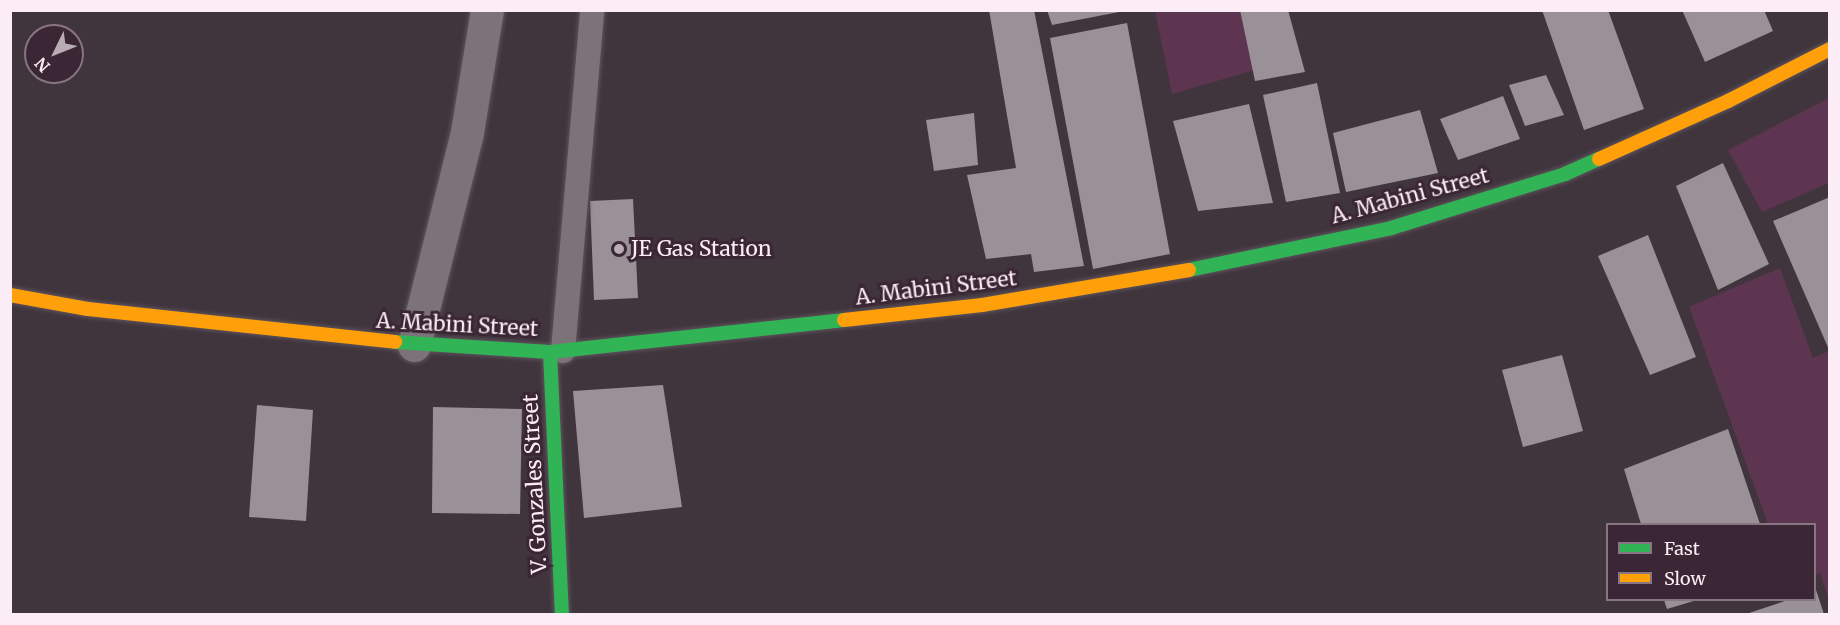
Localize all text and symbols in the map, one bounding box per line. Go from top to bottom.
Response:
north arrow [24,24,84,84]
text: N [31,53,54,76]
street label: A. Mabini Street [1328,163,1492,229]
place label: JE Gas Station [631,236,772,262]
marker: JE Gas Station [612,242,626,256]
street label: A. Mabini Street [854,266,1018,310]
street label: A. Mabini Street [375,308,539,342]
street label: V. Gonzales Street [518,394,552,574]
legend [1606,523,1816,601]
text: Fast [1664,537,1700,560]
text: Slow [1664,567,1706,590]

